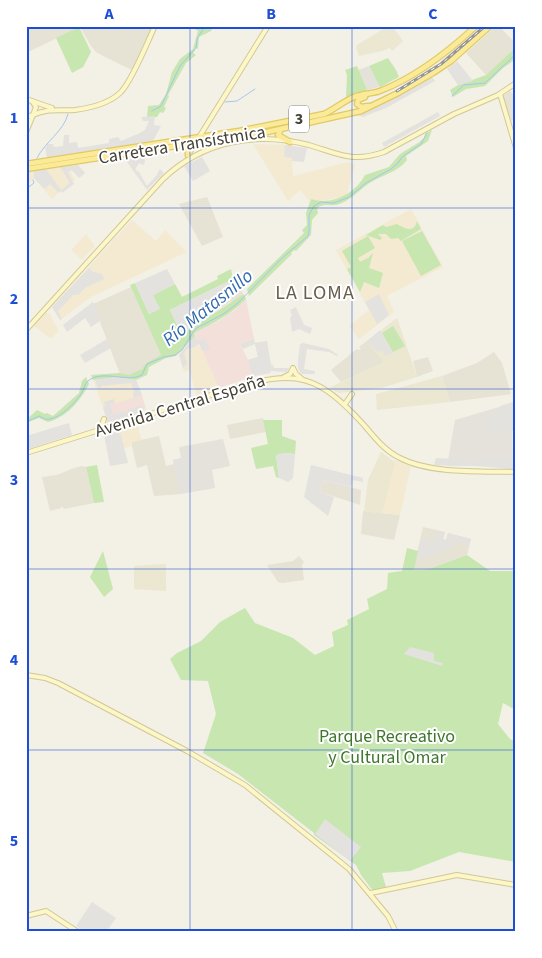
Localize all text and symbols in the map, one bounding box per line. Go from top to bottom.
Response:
text: A [103,3,114,25]
text: B [266,3,276,25]
text: C [428,3,438,25]
road number: 3 [289,106,309,132]
text: 1 [10,107,18,129]
street label: Carretera Transístmica [97,119,267,171]
water label: Río Matasnillo [157,263,259,353]
district label: LA LOMA [275,279,355,307]
text: 2 [10,288,18,310]
street label: Avenida Central España [92,368,268,444]
text: 3 [10,469,18,491]
text: 4 [10,649,19,671]
park label: Parque Recreativo y Cultural Omar [319,724,455,770]
text: 5 [10,830,18,852]

